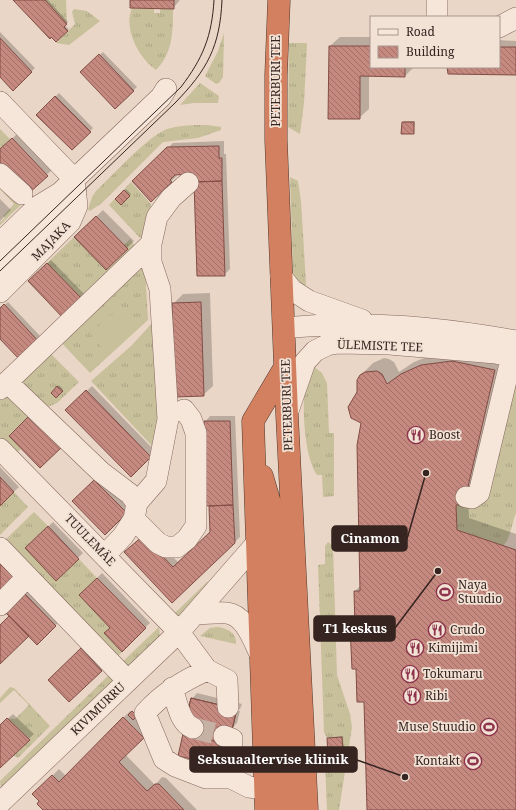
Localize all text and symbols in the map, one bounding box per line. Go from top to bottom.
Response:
legend [370,16,500,68]
text: Road [406,23,436,40]
street label: PETERBURI TEE [267,35,284,127]
text: Building [406,43,455,60]
street label: MAJAKA [27,217,74,264]
street label: ÜLEMISTE TEE [337,336,423,355]
street label: PETERBURI TEE [276,359,297,451]
restaurant icon: Boost [406,425,426,445]
place label: Boost [429,426,460,443]
street label: TUULEMÄE [61,510,120,570]
callout: Cinamon [332,526,407,551]
text: Cinamon [340,529,400,547]
place label: Naya Stuudio [458,576,502,607]
sports icon: Naya Stuudio [435,582,455,602]
callout: T1 keskus [314,616,395,641]
text: T1 keskus [323,619,387,637]
restaurant icon: Crudo [427,620,447,640]
place label: Crudo [450,621,485,638]
restaurant icon: Kimijimi [405,638,425,658]
place label: Kimijimi [428,639,478,656]
restaurant icon: Tokumaru [400,664,420,684]
place label: Tokumaru [423,665,483,682]
street label: KIVIMURRU [67,678,129,739]
restaurant icon: Ribi [402,686,422,706]
place label: Ribi [425,687,448,704]
sports icon: Muse Stuudio [479,717,499,737]
place label: Muse Stuudio [398,718,476,735]
callout: Seksuaaltervise kliinik [190,747,357,772]
text: Seksuaaltervise kliinik [198,750,349,768]
sports icon: Kontakt [463,751,483,771]
place label: Kontakt [415,752,460,769]

